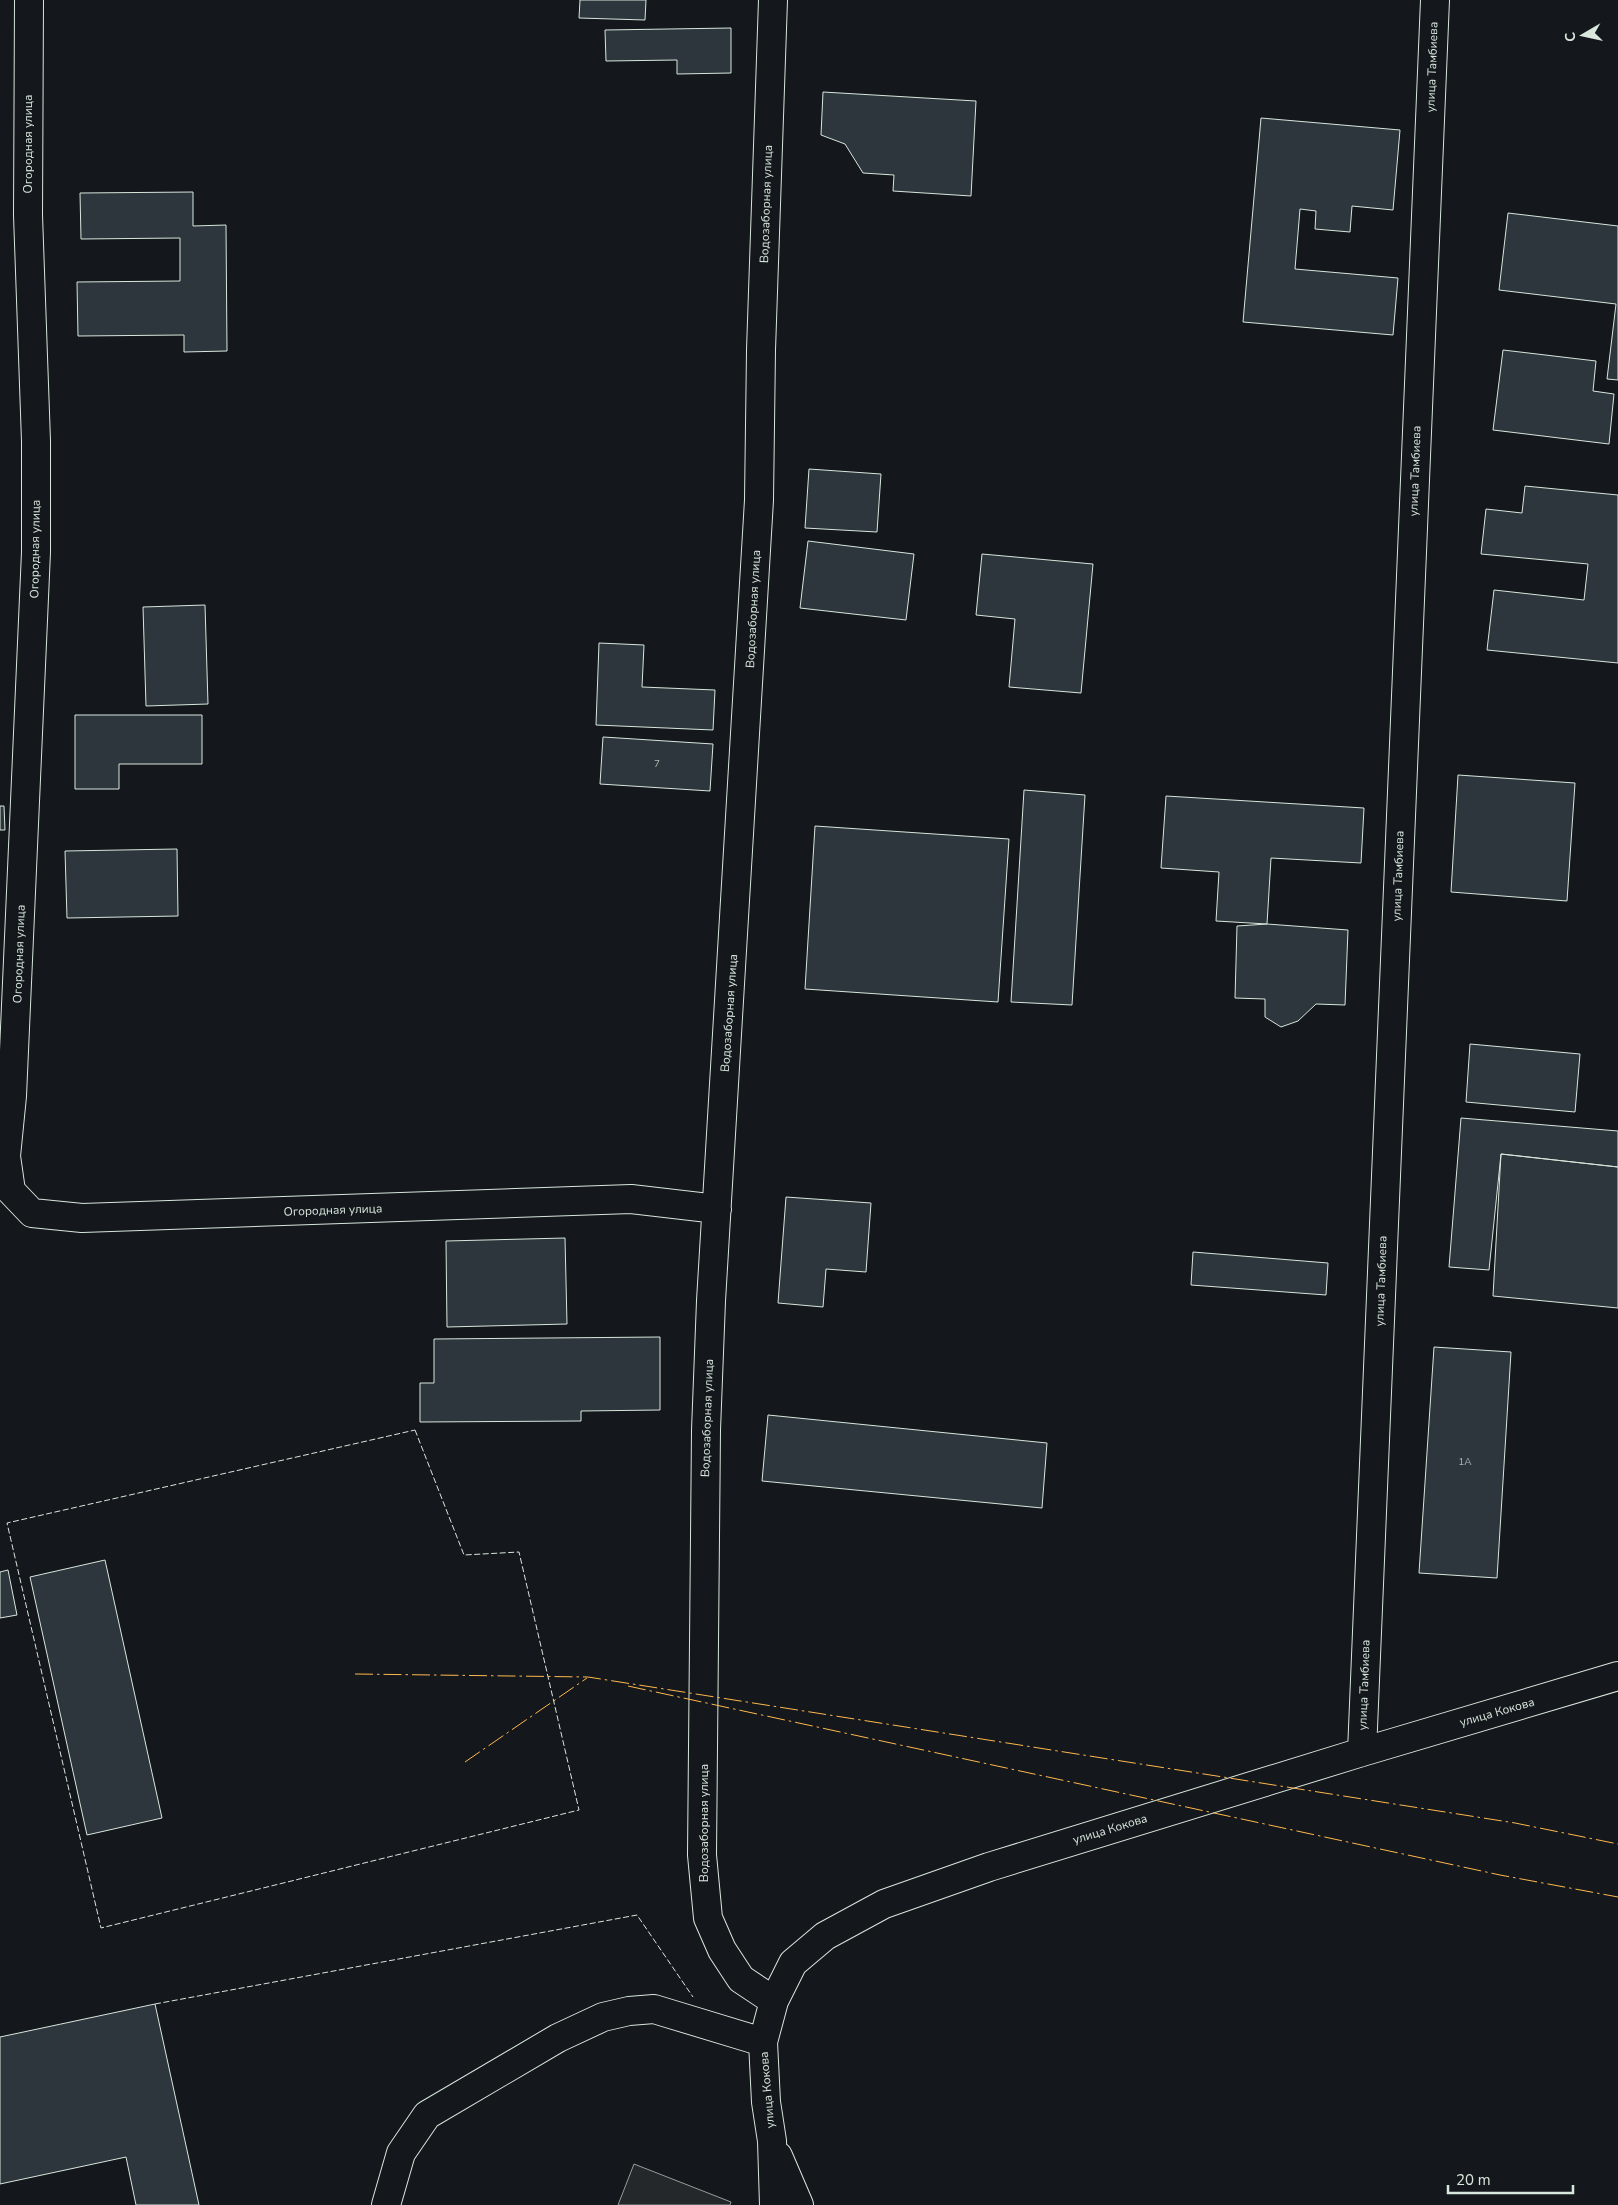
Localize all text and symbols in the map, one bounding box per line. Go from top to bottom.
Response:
north arrow [1558,10,1608,60]
street label: улица Тамбиева [1422,21,1442,113]
text: С [1560,30,1581,43]
street label: Огородная улица [20,95,36,193]
street label: Водозаборная улица [756,145,776,263]
street label: улица Тамбиева [1405,425,1425,517]
street label: Огородная улица [26,499,44,599]
street label: Водозаборная улица [742,549,764,669]
house number: 7 [654,757,660,771]
street label: улица Тамбиева [1388,830,1408,922]
street label: Огородная улица [9,904,29,1004]
street label: Водозаборная улица [717,953,741,1073]
street label: Огородная улица [283,1200,383,1220]
street label: улица Тамбиева [1371,1235,1391,1327]
street label: Водозаборная улица [697,1359,717,1477]
house number: 1А [1458,1455,1472,1469]
street label: улица Тамбиева [1354,1639,1374,1731]
street label: улица Кокова [1458,1694,1536,1730]
street label: Водозаборная улица [696,1764,712,1882]
street label: улица Кокова [1071,1810,1149,1848]
street label: улица Кокова [756,2051,778,2129]
scale bar [1448,2162,1573,2194]
text: 20 m [1456,2170,1491,2190]

